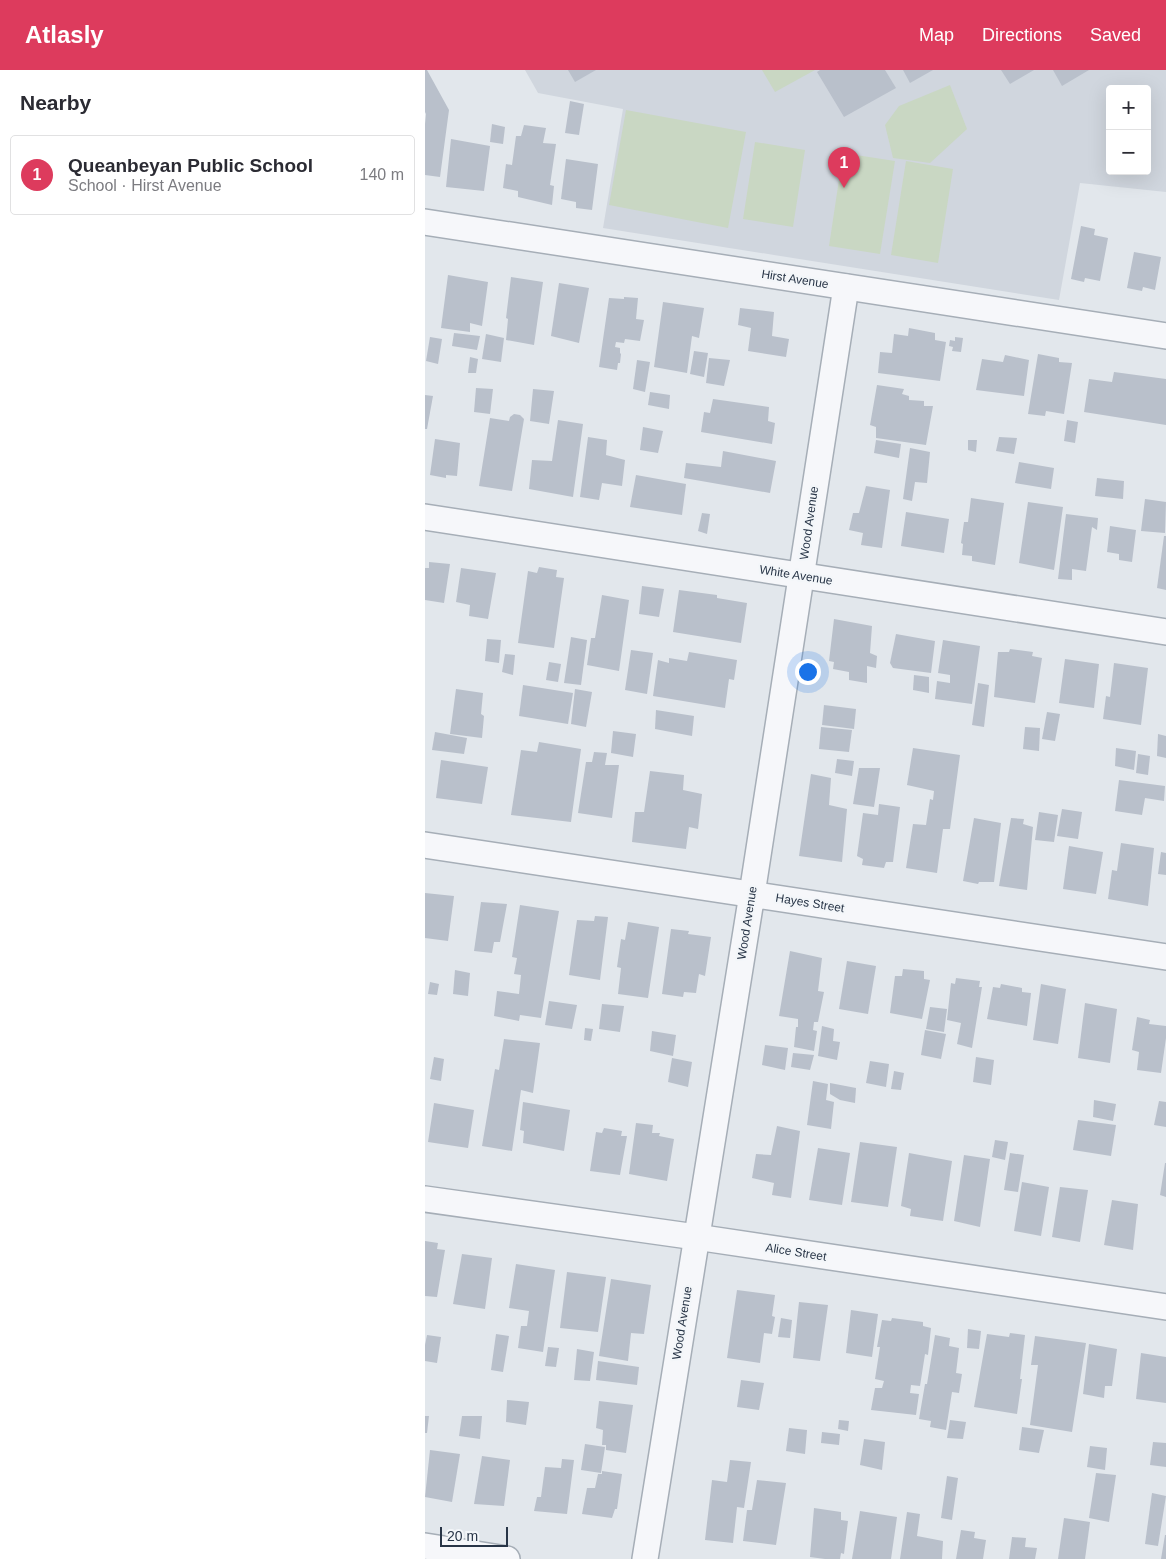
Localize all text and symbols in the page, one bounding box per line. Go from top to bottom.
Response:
text: Atlasly [25,21,104,48]
text: Map [919,25,954,45]
text: Directions [982,25,1062,45]
text: Saved [1090,25,1141,45]
map controls [1106,85,1151,175]
button: + [1106,85,1151,130]
text: Nearby [20,91,91,114]
button: − [1106,130,1151,175]
pin: 1 [828,147,860,188]
text: Queanbeyan Public School [68,155,313,176]
text: 1 [33,166,41,183]
text: 140 m [360,166,404,183]
text: School · Hirst Avenue [68,177,222,194]
street label: Hirst Avenue [760,267,830,291]
street label: Wood Avenue [797,485,821,561]
street label: White Avenue [758,562,834,588]
your location [795,659,821,685]
street label: Wood Avenue [734,885,760,961]
street label: Hayes Street [775,891,846,915]
street label: Alice Street [765,1240,828,1264]
street label: Wood Avenue [669,1285,695,1361]
scale bar [440,1524,507,1547]
text: 20 m [447,1528,478,1544]

